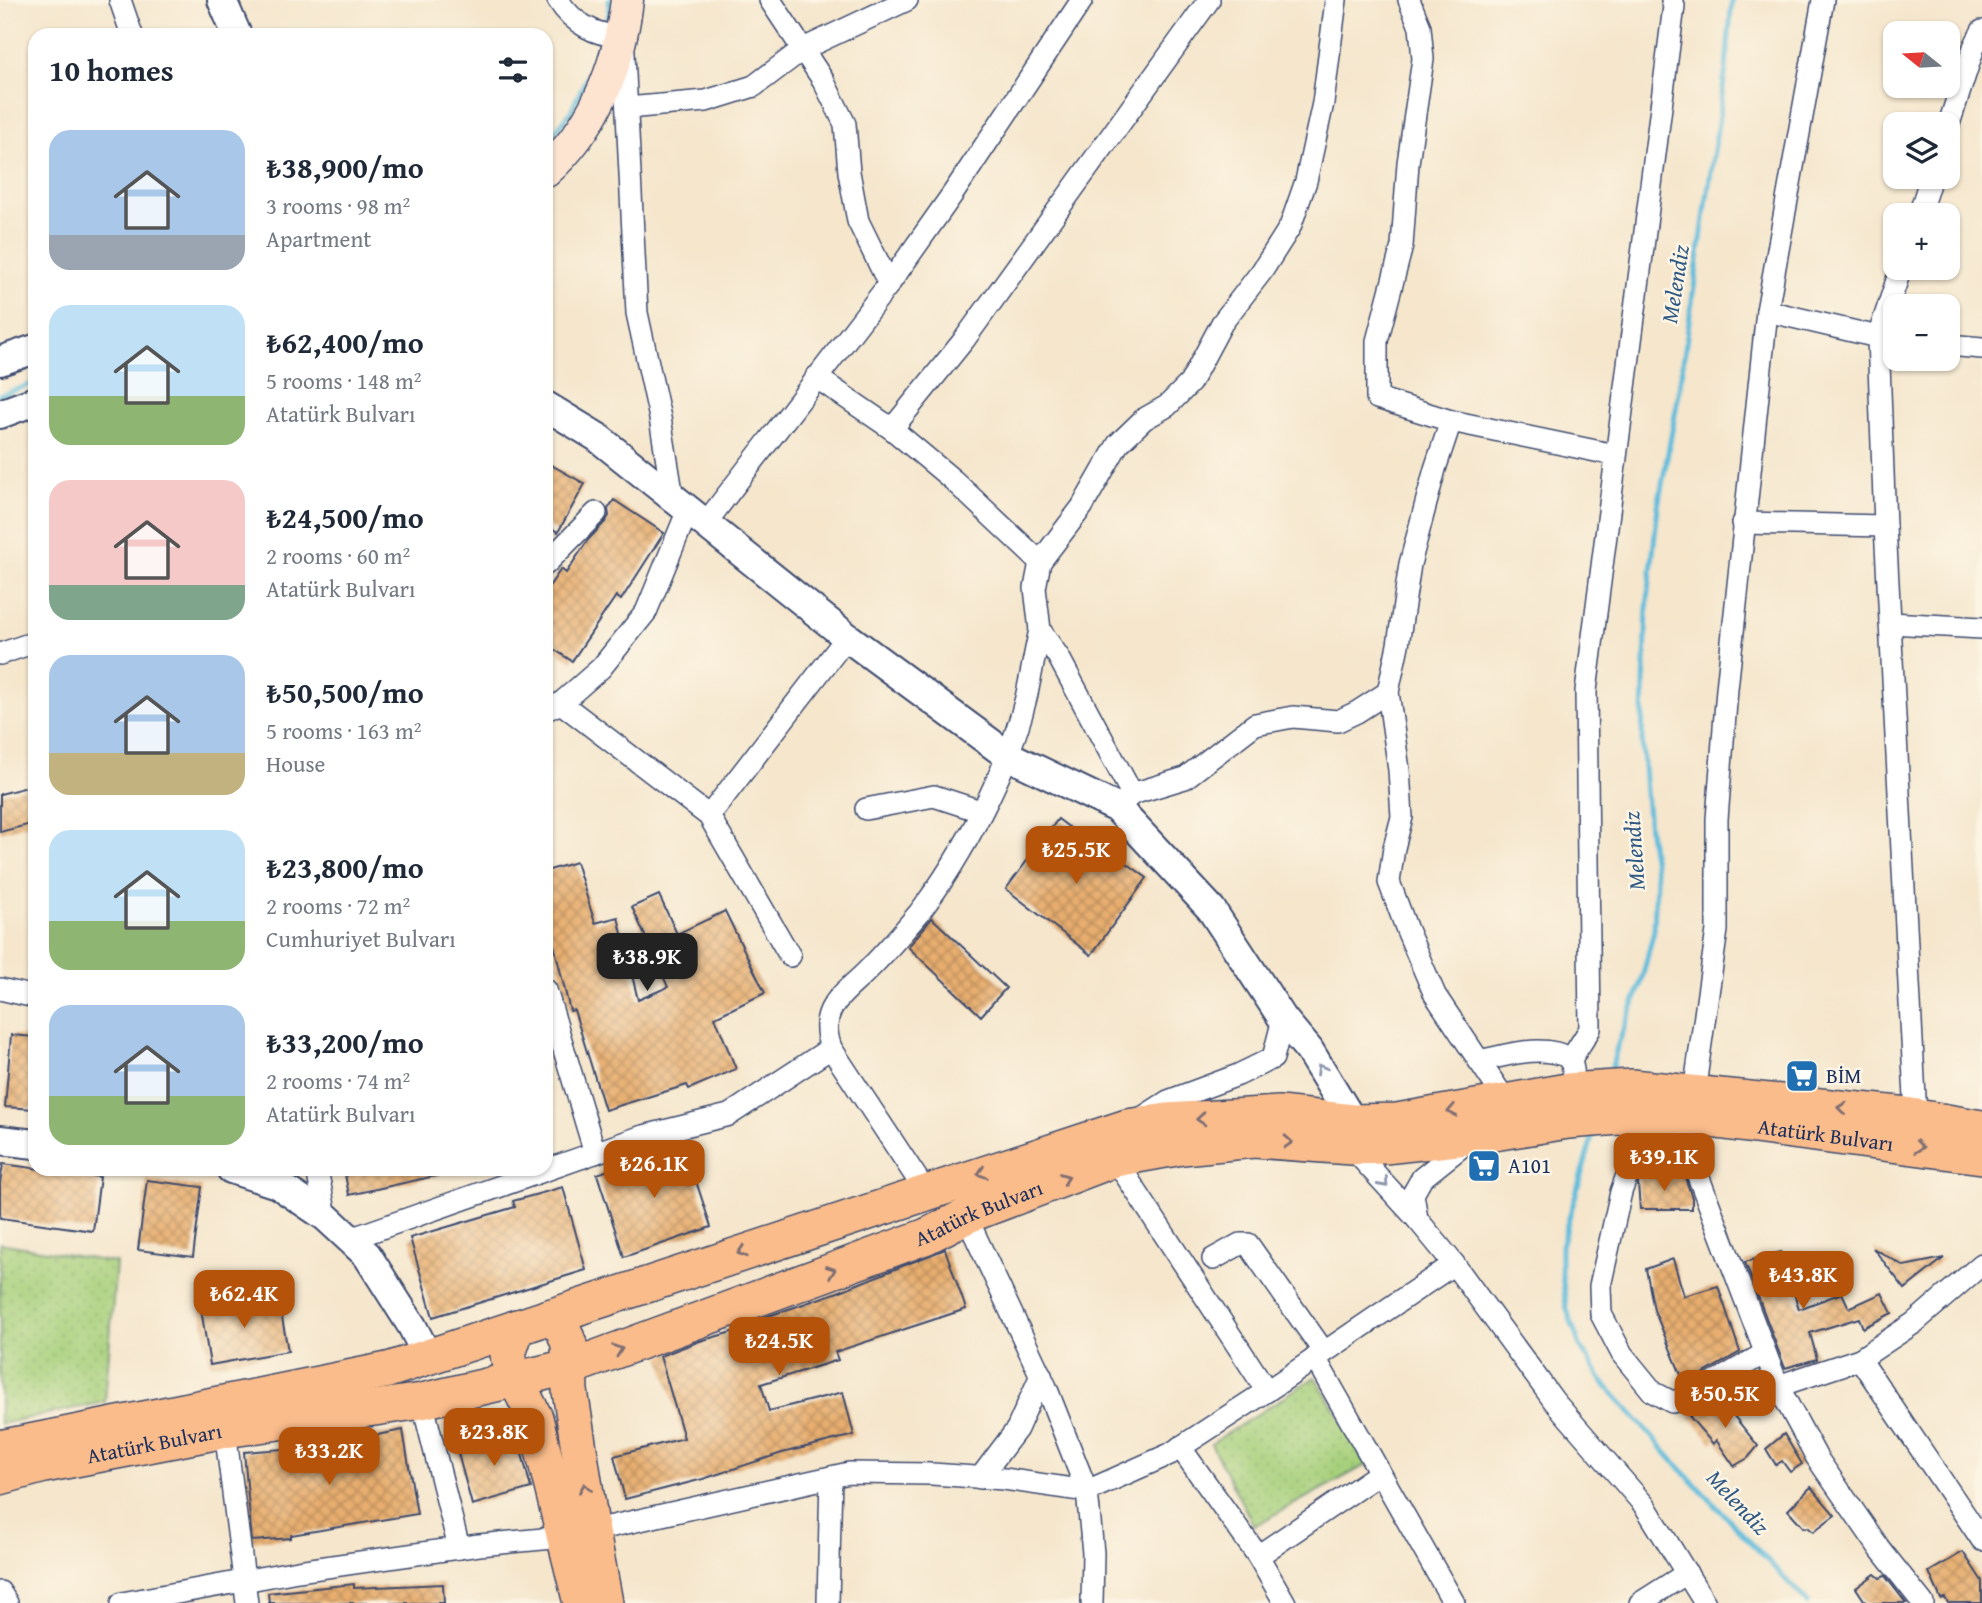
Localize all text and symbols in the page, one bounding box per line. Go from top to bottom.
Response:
north arrow [1883,21,1960,98]
map controls [1883,21,1960,371]
text: 10 homes [49,48,174,92]
icon: filters [494,51,532,89]
button: layers [1883,112,1960,189]
text: ₺38,900/mo [266,145,424,189]
icon: home [105,158,189,242]
text: 3 rooms · 98 m² [266,189,410,222]
button: + [1883,203,1960,280]
text: Apartment [266,222,371,255]
water label: Melendiz [1652,242,1697,325]
button: − [1883,294,1960,371]
text: ₺62,400/mo [266,320,424,364]
icon: home [105,333,189,417]
text: 5 rooms · 148 m² [266,364,421,397]
text: Atatürk Bulvarı [266,397,415,430]
text: ₺24,500/mo [266,495,424,539]
icon: home [105,508,189,592]
text: 2 rooms · 60 m² [266,539,410,572]
text: Atatürk Bulvarı [266,572,415,605]
text: ₺50,500/mo [266,670,424,714]
icon: home [105,683,189,767]
text: 5 rooms · 163 m² [266,714,421,747]
text: House [266,747,325,780]
water label: Melendiz [1614,810,1653,891]
pin: ₺25.5K [1019,826,1133,886]
text: ₺25.5K [1042,832,1110,865]
text: ₺23,800/mo [266,845,424,889]
icon: home [105,858,189,942]
text: 2 rooms · 72 m² [266,889,410,922]
text: Cumhuriyet Bulvarı [266,922,456,955]
pin: ₺38.9K [590,934,704,993]
text: ₺38.9K [613,939,681,972]
text: ₺33,200/mo [266,1020,424,1064]
icon: home [105,1033,189,1117]
supermarket icon: BİM [1783,1057,1821,1095]
place label: BİM [1826,1060,1862,1091]
text: 2 rooms · 74 m² [266,1064,410,1097]
one-way arrow [1316,1064,1329,1077]
text: Atatürk Bulvarı [266,1097,415,1130]
one-way arrow [1836,1101,1848,1116]
one-way arrow [1446,1102,1458,1117]
one-way arrow [1195,1111,1206,1126]
street label: Atatürk Bulvarı [1756,1111,1895,1159]
one-way arrow [1282,1134,1293,1149]
pin: ₺39.1K [1607,1134,1721,1193]
text: ₺39.1K [1630,1139,1698,1172]
pin: ₺26.1K [597,1140,711,1200]
one-way arrow [1913,1140,1925,1155]
text: ₺26.1K [620,1146,688,1179]
supermarket icon: A101 [1465,1147,1503,1185]
place label: A101 [1508,1150,1551,1181]
one-way arrow [976,1165,988,1180]
street label: Atatürk Bulvarı [911,1172,1047,1254]
one-way arrow [1059,1173,1071,1187]
one-way arrow [1376,1175,1388,1188]
one-way arrow [737,1244,749,1259]
pin: ₺43.8K [1746,1252,1860,1311]
text: ₺43.8K [1769,1257,1837,1290]
one-way arrow [825,1266,837,1280]
pin: ₺62.4K [187,1270,301,1330]
text: ₺62.4K [210,1276,278,1309]
pin: ₺24.5K [722,1318,836,1377]
text: ₺24.5K [745,1323,813,1356]
one-way arrow [611,1345,623,1359]
pin: ₺50.5K [1668,1370,1782,1430]
text: ₺50.5K [1691,1376,1759,1409]
pin: ₺23.8K [437,1408,551,1468]
text: ₺23.8K [460,1414,528,1447]
street label: Atatürk Bulvarı [84,1415,224,1471]
pin: ₺33.2K [272,1428,386,1487]
text: ₺33.2K [295,1433,363,1466]
water label: Melendiz [1699,1462,1777,1542]
one-way arrow [578,1482,593,1493]

